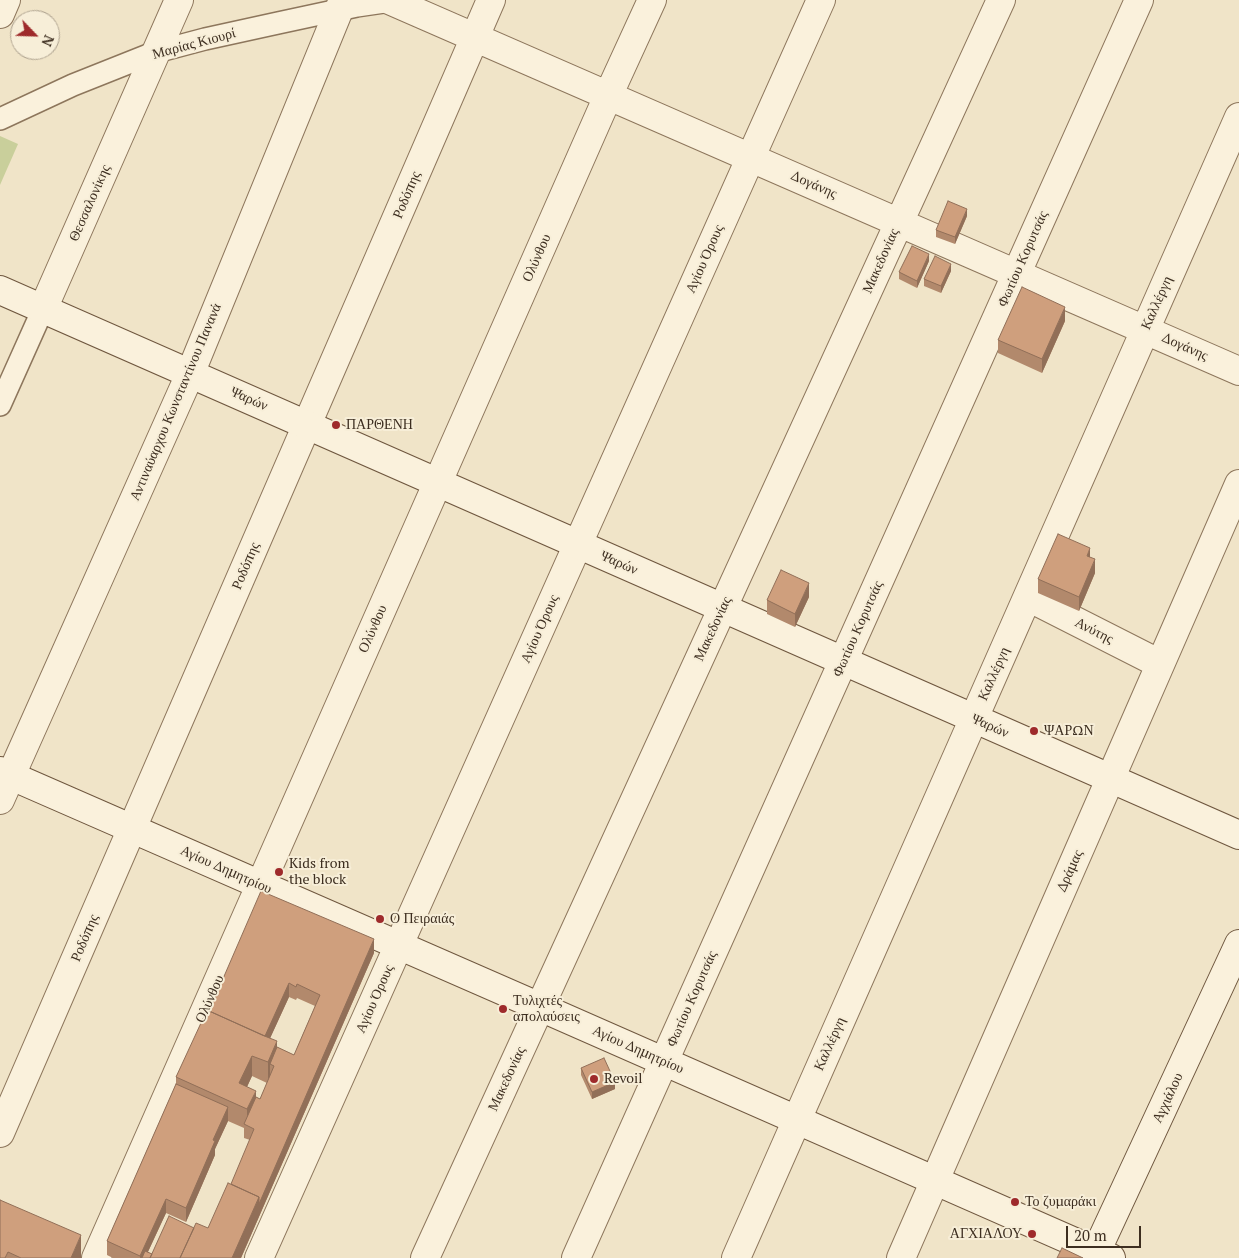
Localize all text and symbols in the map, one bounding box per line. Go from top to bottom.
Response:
north arrow [10,10,60,60]
street label: Μαρίας Κιουρί [151,25,237,63]
text: N [37,32,59,50]
street label: Θεσσαλονίκης [66,162,114,244]
street label: Δογάνης [788,167,840,203]
street label: Ροδόπης [390,169,424,221]
street label: Φωτίου Κορυτσάς [994,208,1052,310]
street label: Αγίου Όρους [682,222,728,296]
street label: Μακεδονίας [859,226,903,296]
street label: Ολύνθου [519,231,555,285]
street label: Καλλέργη [1138,274,1176,332]
street label: Αντιναύαρχου Κωνσταντίνου Πανανά [127,301,225,503]
street label: Δογάνης [1159,329,1211,365]
street label: Ψαρών [228,383,270,415]
place label: ΠΑΡΘΕΝΗ [346,417,413,433]
marker: ΠΑΡΘΕΝΗ [330,419,342,431]
street label: Ροδόπης [229,540,263,592]
street label: Ψαρών [598,547,640,579]
street label: Φωτίου Κορυτσάς [829,578,887,680]
street label: Αγίου Όρους [517,592,563,666]
street label: Μακεδονίας [691,594,735,664]
street label: Ολύνθου [355,602,391,656]
street label: Ανύτης [1072,614,1116,648]
street label: Καλλέργη [975,645,1013,703]
street label: Ψαρών [969,710,1011,742]
place label: ΨΑΡΩΝ [1044,723,1093,739]
marker: ΨΑΡΩΝ [1028,725,1040,737]
street label: Αγίου Δημητρίου [178,842,274,898]
street label: Δράμας [1053,847,1087,895]
place label: Kids from the block [289,856,349,889]
marker: Kids from the block [273,866,285,878]
place label: Ο Πειραιάς [390,911,454,927]
street label: Ροδόπης [68,912,102,964]
marker: Ο Πειραιάς [374,913,386,925]
street label: Φωτίου Κορυτσάς [663,948,721,1050]
street label: Αγίου Όρους [352,962,398,1036]
street label: Ολύνθου [192,972,228,1026]
place label: Τυλιχτές απολαύσεις [513,993,580,1026]
marker: Τυλιχτές απολαύσεις [497,1003,509,1015]
street label: Καλλέργη [811,1015,849,1073]
street label: Αγίου Δημητρίου [590,1022,686,1078]
street label: Μακεδονίας [485,1044,529,1114]
street label: Αγχιάλου [1149,1070,1187,1126]
place label: Revoil [604,1071,642,1087]
marker: Revoil [588,1073,600,1085]
place label: Το ζυμαράκι [1025,1194,1096,1210]
marker: Το ζυμαράκι [1009,1196,1021,1208]
scale bar [1069,1216,1144,1248]
text: 20 m [1074,1225,1107,1245]
place label: ΑΓΧΙΑΛΟΥ [950,1226,1022,1242]
marker: ΑΓΧΙΑΛΟΥ [1026,1228,1038,1240]

